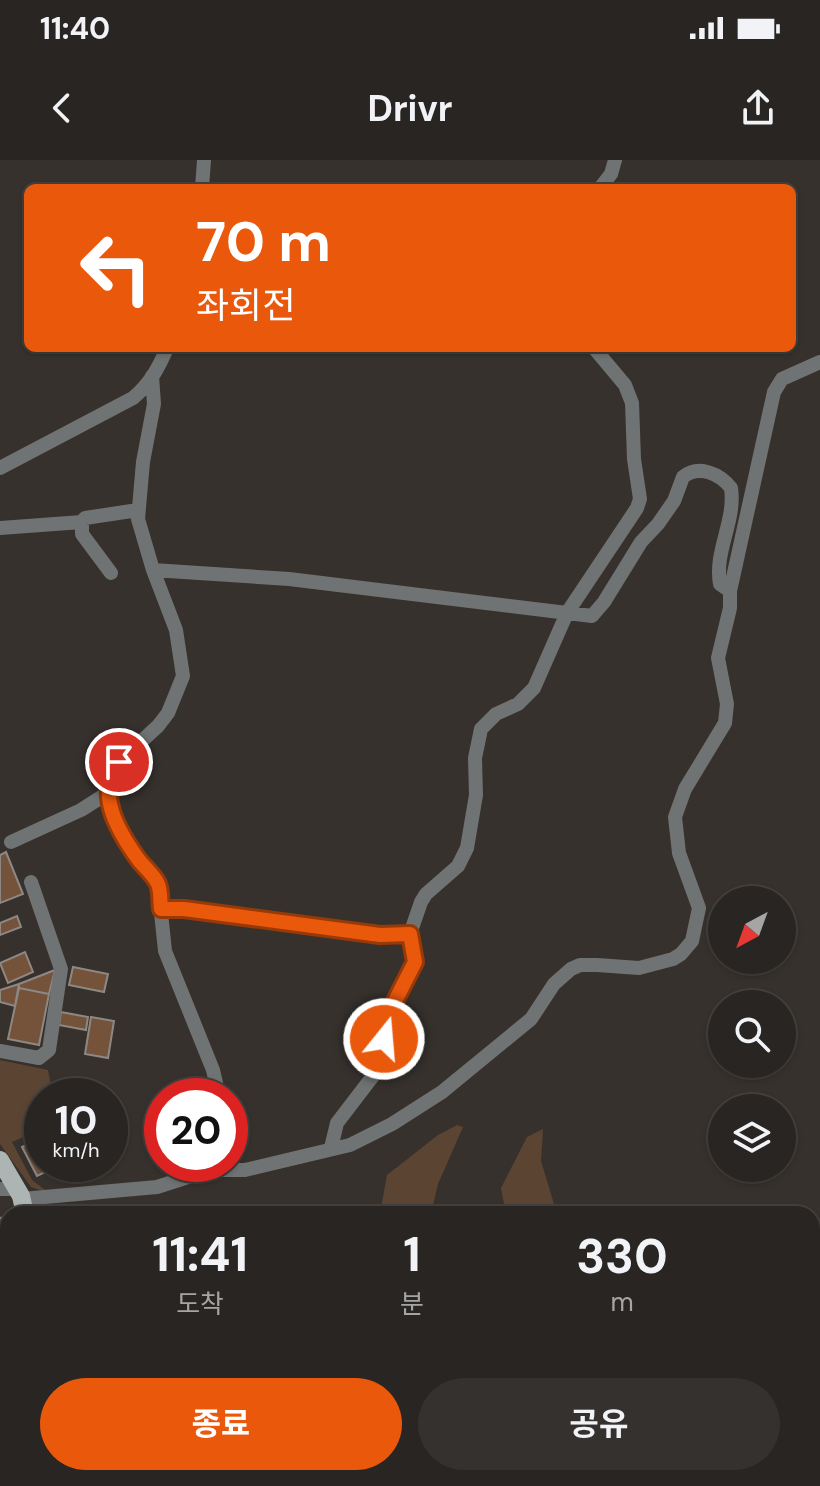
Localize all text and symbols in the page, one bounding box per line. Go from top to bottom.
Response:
text: 11:40 [40,9,110,48]
text: Drivr [367,85,453,132]
icon: back [40,86,84,130]
icon: share [736,86,780,130]
text: 70 m [196,205,331,278]
icon: left [64,216,168,320]
text: 좌회전 [196,282,295,329]
pin [85,728,153,796]
icon: arrive [97,740,141,784]
north arrow [708,886,796,974]
map controls [708,886,796,1182]
button: search [708,990,796,1078]
position arrow [342,997,426,1081]
speed limit sign: 20 [144,1078,248,1182]
text: 10 [55,1094,97,1146]
button: layers [708,1094,796,1182]
text: km/h [52,1137,100,1163]
text: 11:41 [152,1223,248,1286]
text: 1 [403,1223,421,1286]
text: 330 [576,1225,668,1288]
text: m [610,1285,634,1319]
text: 도착 [176,1287,224,1321]
text: 분 [400,1287,424,1321]
button: 종료 [40,1378,402,1470]
button: 공유 [418,1378,780,1470]

